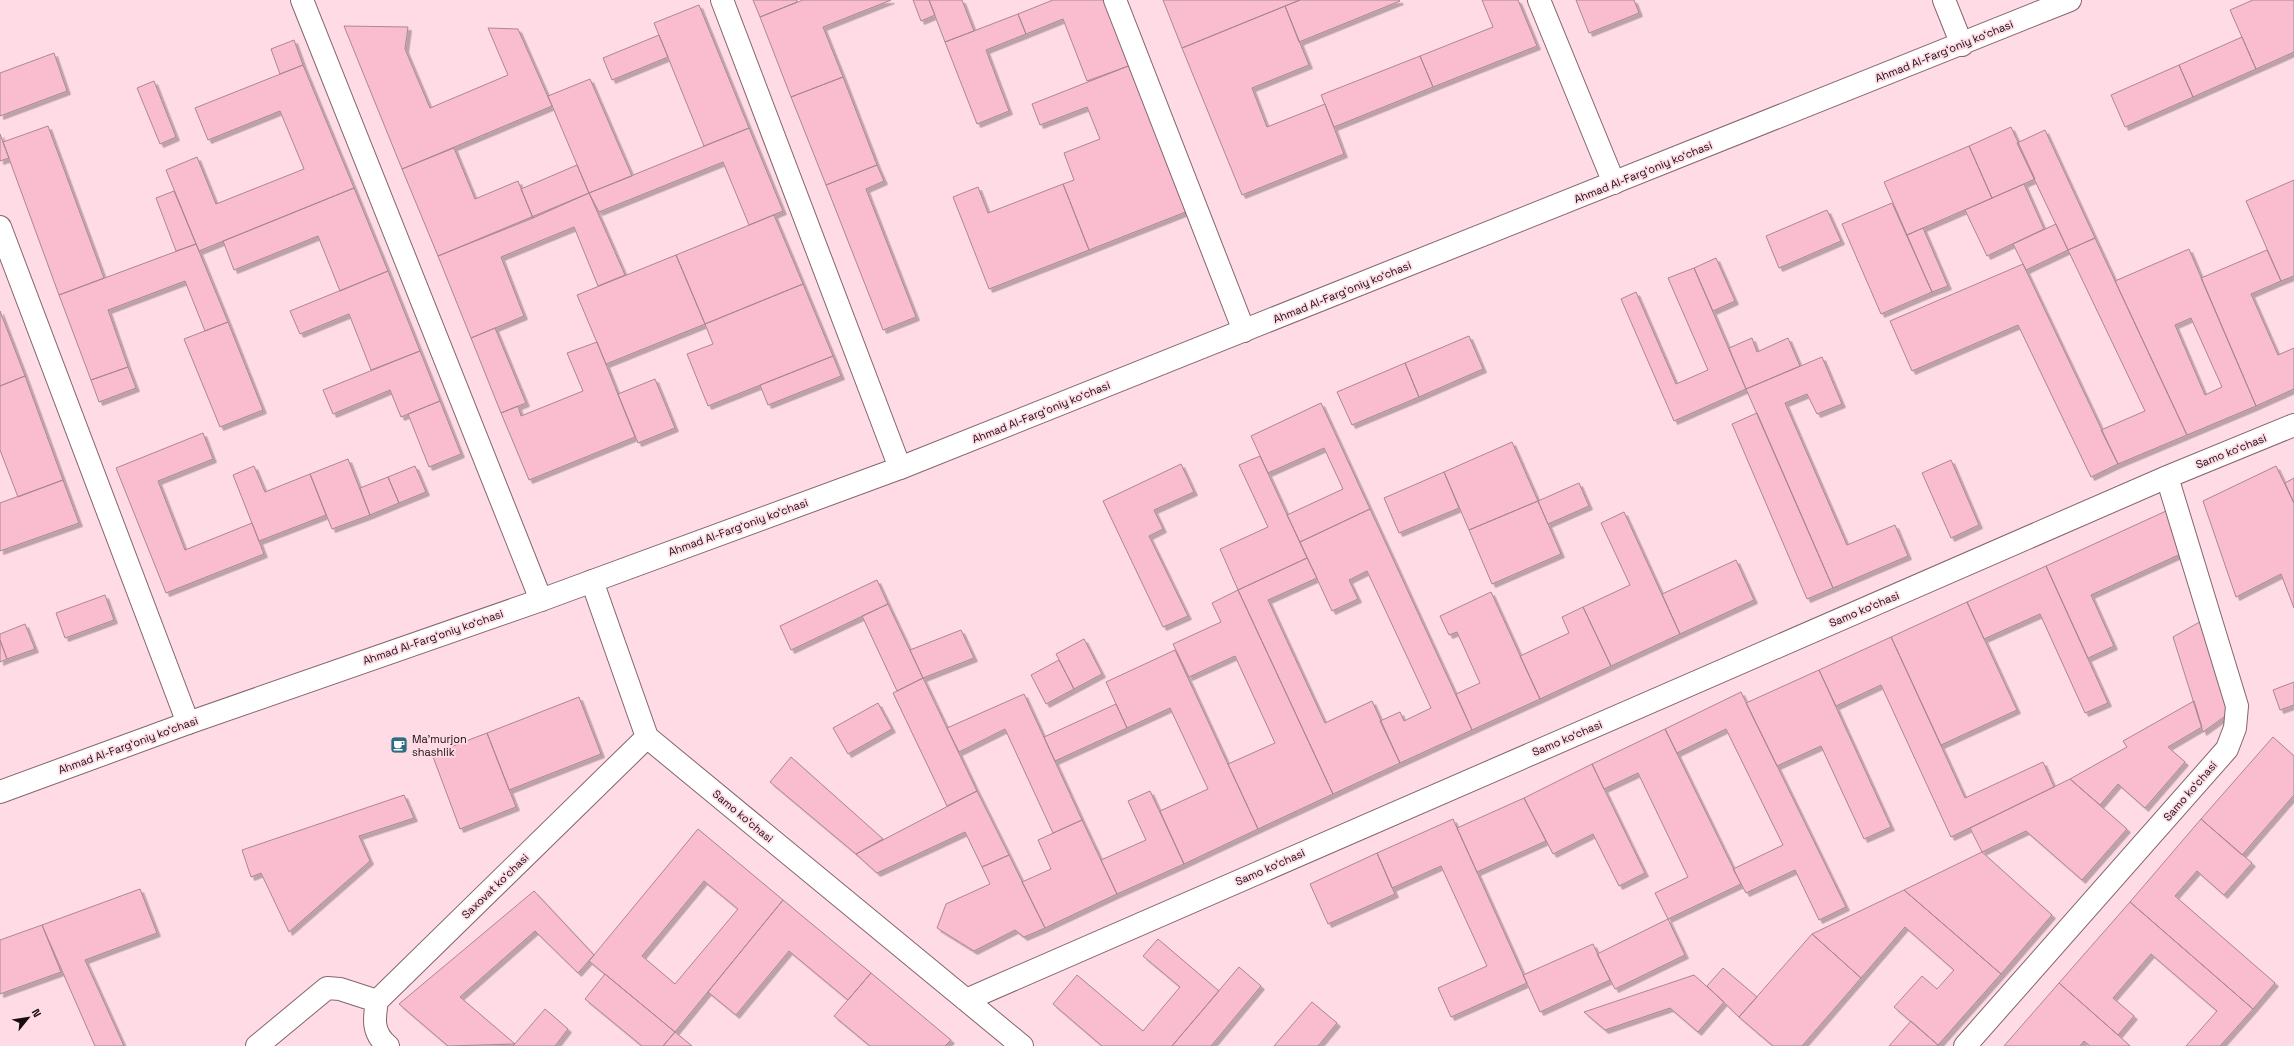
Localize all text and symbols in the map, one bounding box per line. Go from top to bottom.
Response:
street label: Ahmad Al-Fargʻoniy koʻchasi [1873,17,2015,85]
street label: Ahmad Al-Fargʻoniy koʻchasi [1572,138,1714,206]
street label: Ahmad Al-Fargʻoniy koʻchasi [1271,258,1413,326]
street label: Ahmad Al-Fargʻoniy koʻchasi [970,378,1112,446]
street label: Samo koʻchasi [2194,430,2269,471]
street label: Ahmad Al-Fargʻoniy koʻchasi [666,495,810,559]
street label: Samo koʻchasi [1827,588,1901,630]
street label: Ahmad Al-Fargʻoniy koʻchasi [361,606,505,668]
street label: Ahmad Al-Fargʻoniy koʻchasi [56,713,200,777]
street label: Samo koʻchasi [1530,717,1604,759]
place label: Ma'murjon shashlik [412,732,467,759]
cafe icon: Ma'murjon shashlik [389,735,409,755]
street label: Samo koʻchasi [2160,758,2220,824]
street label: Samo koʻchasi [710,787,776,846]
street label: Samo koʻchasi [1233,845,1307,889]
street label: Saxovat koʻchasi [458,850,532,922]
north arrow [8,998,48,1038]
text: N [29,1006,45,1020]

